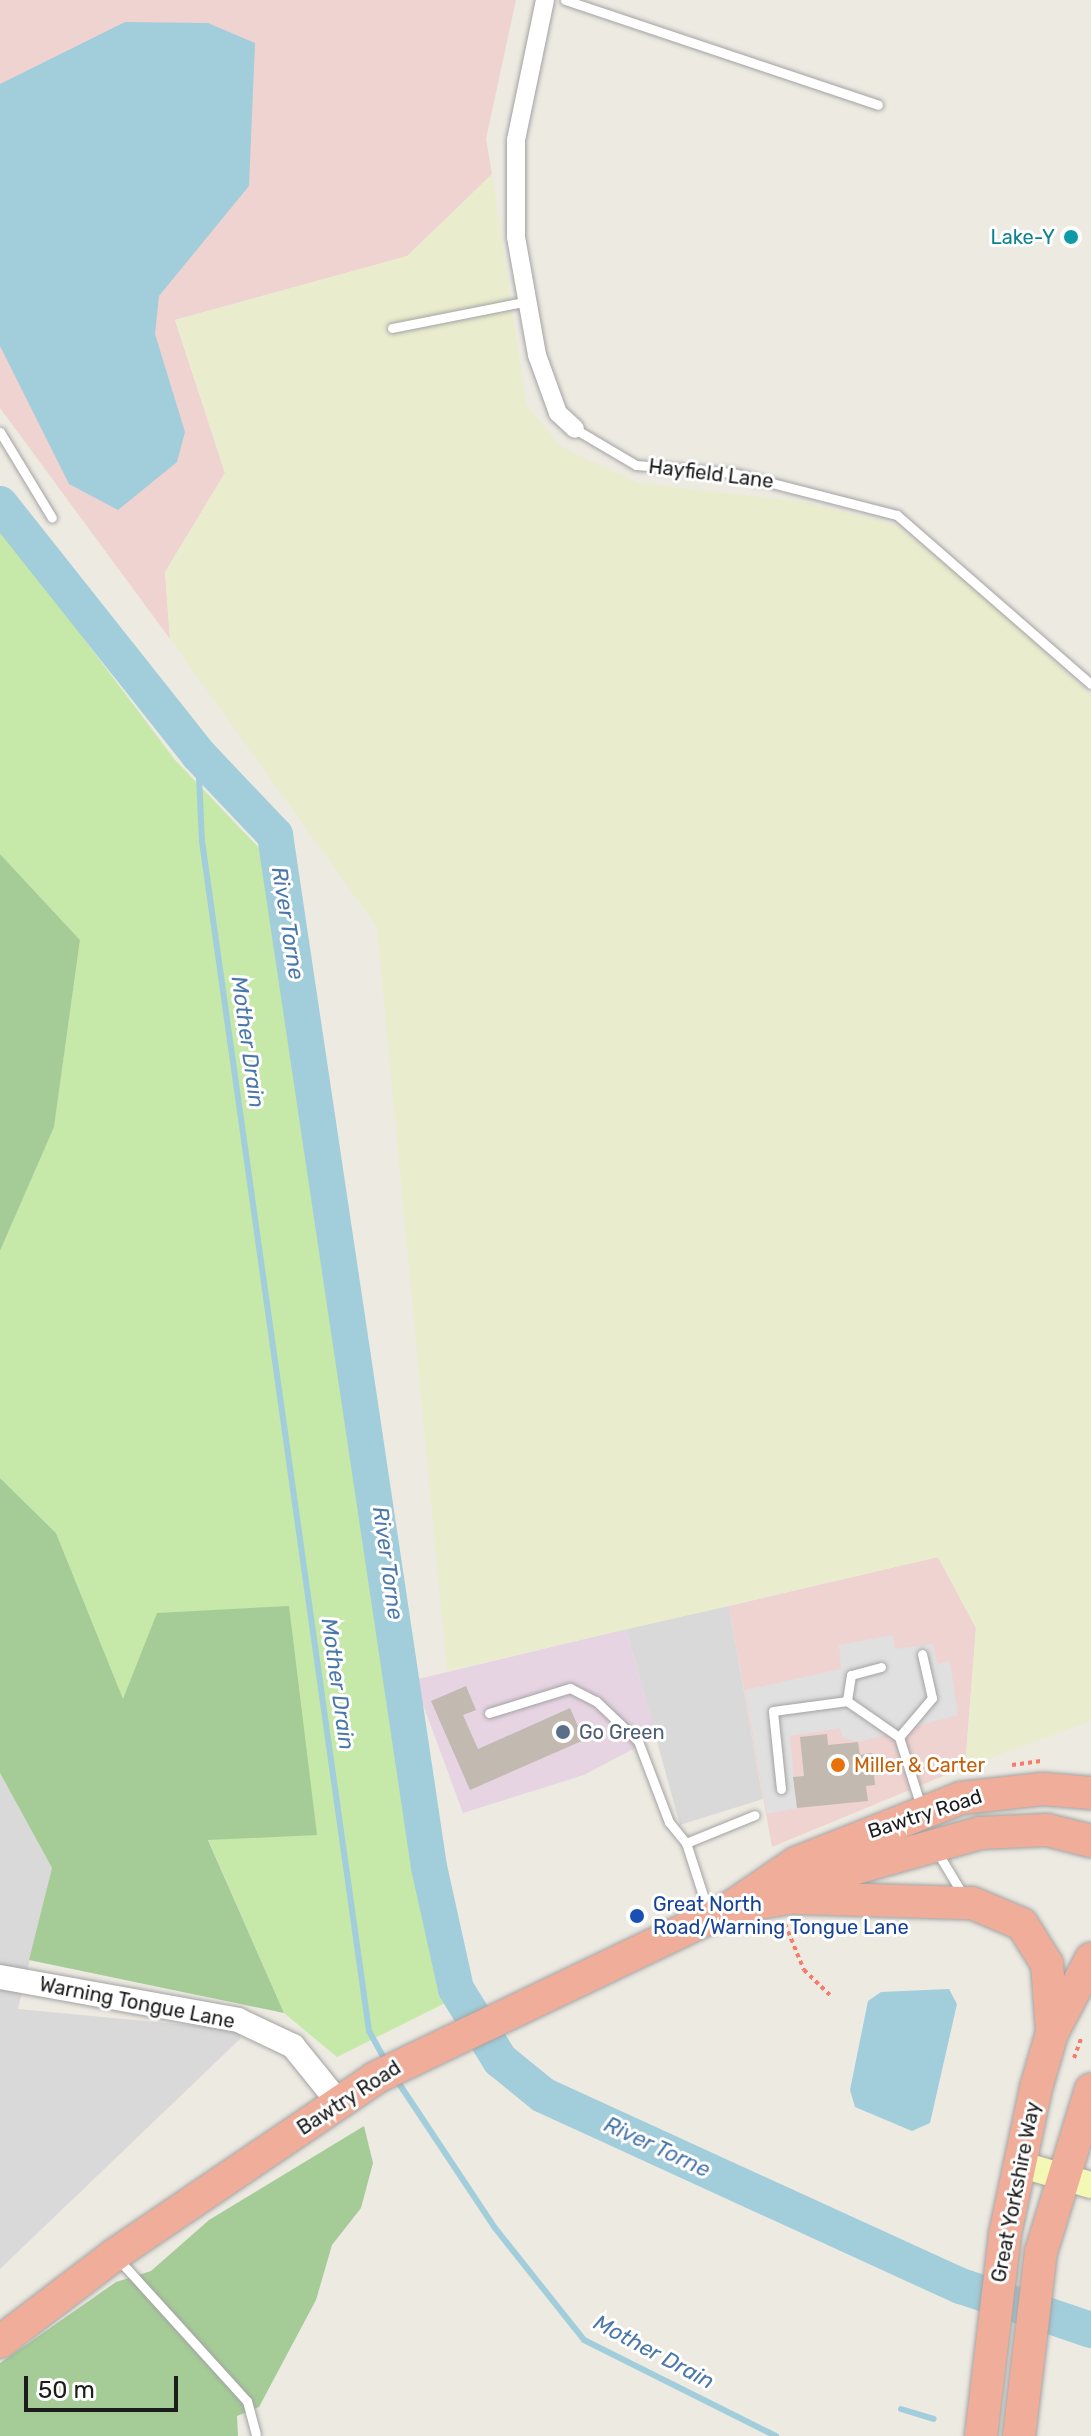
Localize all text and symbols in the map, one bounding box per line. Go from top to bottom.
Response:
place label: Lake-Y [990,225,1055,249]
marker: Lake-Y [1062,228,1080,246]
street label: Hayfield Lane [647,454,775,494]
water label: River Torne [266,864,310,982]
water label: Mother Drain [226,974,270,1110]
water label: River Torne [367,1504,409,1622]
water label: Mother Drain [316,1616,360,1752]
place label: Go Green [579,1720,665,1744]
marker: Go Green [554,1723,572,1741]
place label: Miller & Carter [854,1753,985,1777]
marker: Miller & Carter [829,1756,847,1774]
street label: Bawtry Road [865,1784,985,1844]
place label: Great North Road/Warning Tongue Lane [653,1892,909,1939]
marker: Great North Road/Warning Tongue Lane [628,1907,646,1925]
street label: Warning Tongue Lane [37,1972,237,2034]
street label: Bawtry Road [293,2055,405,2141]
street label: Great Yorkshire Way [987,2099,1045,2285]
water label: River Torne [599,2111,715,2183]
water label: Mother Drain [589,2309,719,2395]
scale bar [28,2360,182,2410]
text: 50 m [38,2376,95,2404]

